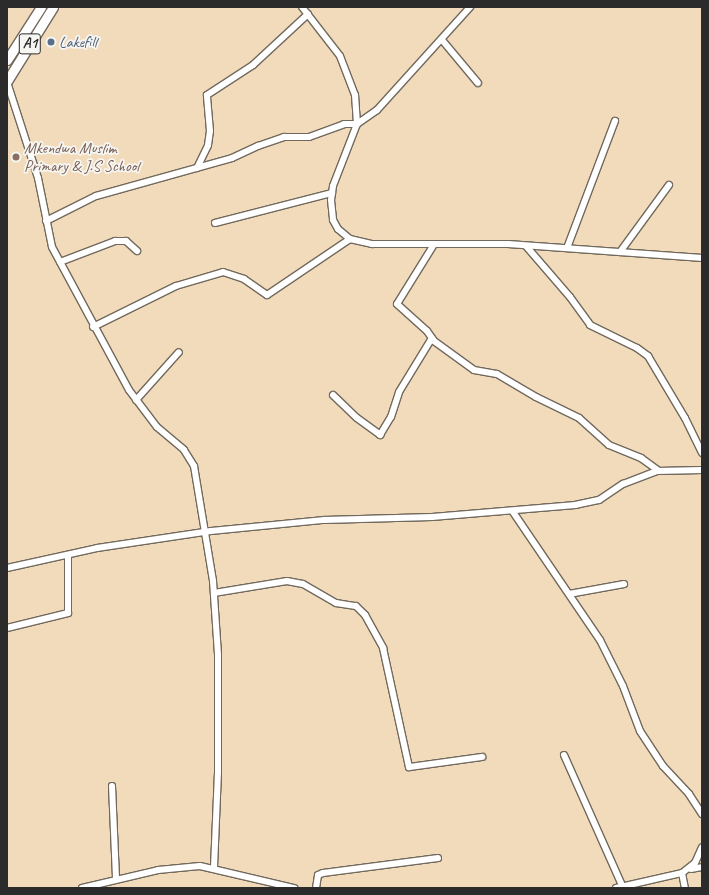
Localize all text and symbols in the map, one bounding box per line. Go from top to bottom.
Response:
road number: A1 [18,31,42,57]
place label: Lakefill [59,32,97,52]
marker: Lakefill [46,37,56,47]
place label: Mkendwa Muslim Primary & J.S School [24,138,139,176]
marker: Mkendwa Muslim Primary & J.S School [11,152,21,162]

